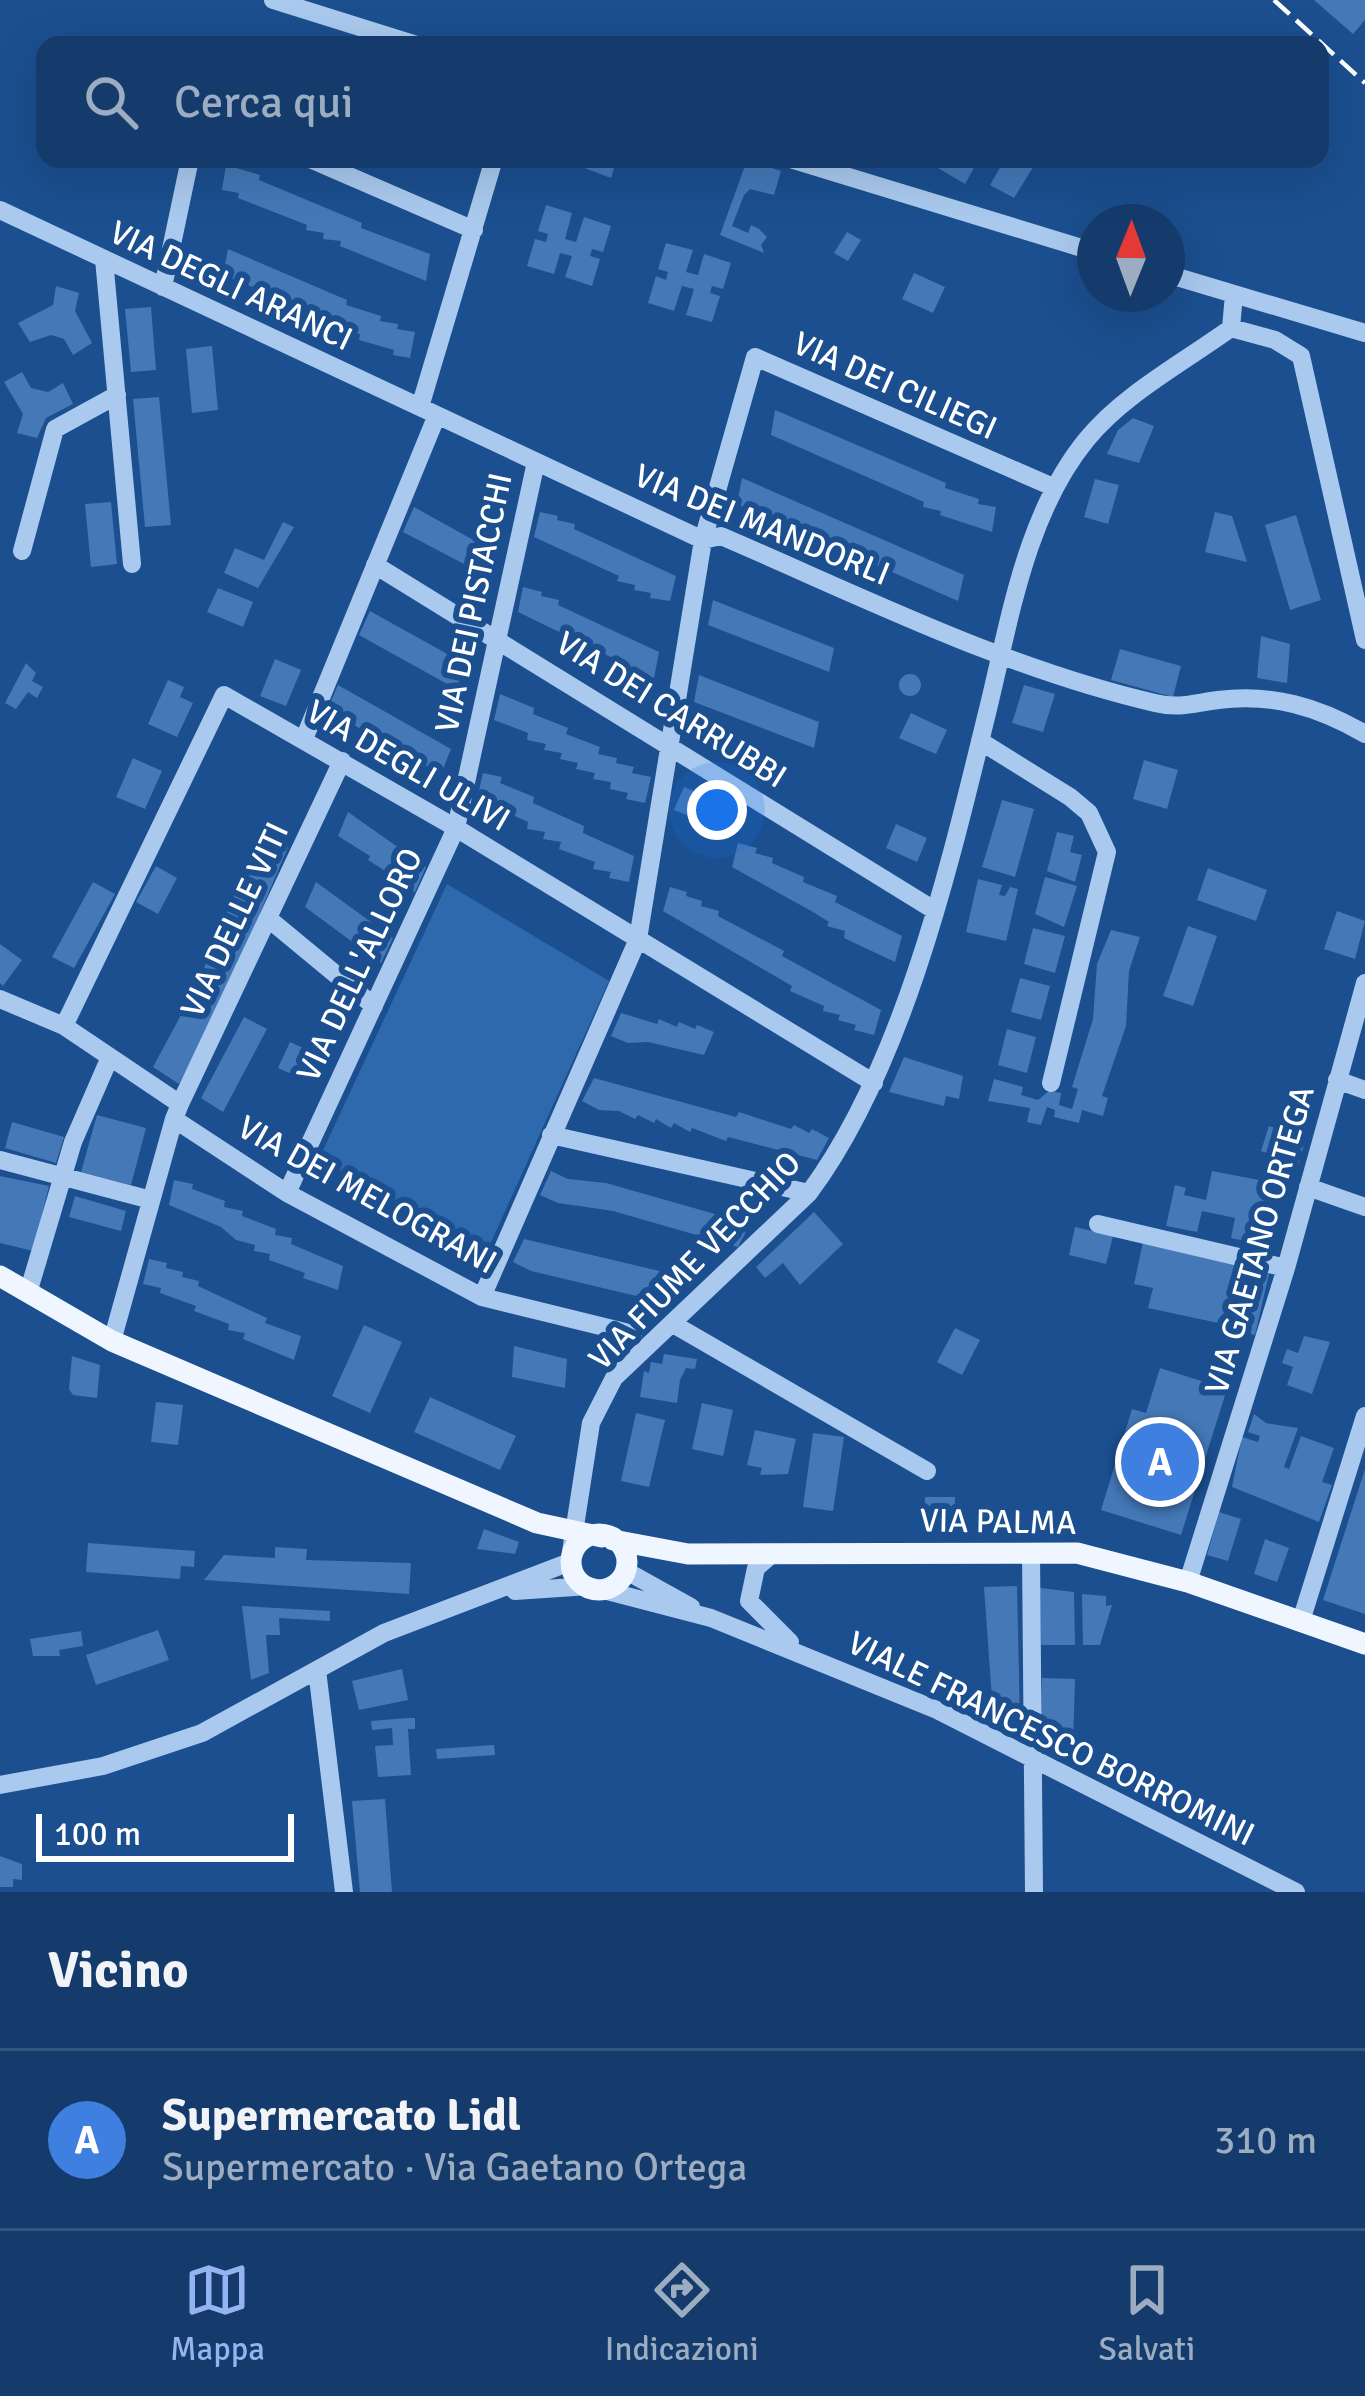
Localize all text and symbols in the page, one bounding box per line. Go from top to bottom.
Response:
search box [36,36,1329,168]
icon: search [78,69,144,135]
text: Cerca qui [174,75,353,130]
north arrow [1077,204,1185,312]
street label: VIA DEGLI ARANCI [103,212,359,360]
street label: VIA DEI CILIEGI [787,323,1003,449]
street label: VIA DEI MANDORLI [628,455,896,595]
street label: VIA DEI PISTACCHI [426,469,522,737]
street label: VIA DEI CARRUBBI [548,623,794,797]
street label: VIA DEGLI ULIVI [299,691,517,841]
your location [687,780,747,840]
street label: VIA DELLE VITI [172,816,298,1024]
street label: VIA DELL'ALLORO [288,842,432,1088]
street label: VIA GAETANO ORTEGA [1196,1081,1324,1399]
street label: VIA DEI MELOGRANI [230,1107,504,1283]
street label: VIA FIUME VECCHIO [580,1143,810,1379]
pin: A [1121,1417,1199,1507]
street label: VIA PALMA [919,1500,1077,1544]
street label: VIALE FRANCESCO BORROMINI [841,1622,1261,1856]
scale bar [36,1808,294,1861]
text: 100 m [54,1814,141,1855]
text: Vicino [48,1939,189,2002]
text: Supermercato Lidl [162,2088,521,2143]
text: A [75,2116,99,2164]
text: 310 m [1214,2116,1317,2164]
text: Supermercato · Via Gaetano Ortega [162,2143,747,2191]
tab: Mappa [170,2257,265,2370]
tab: Indicazioni [605,2257,759,2370]
tab: Salvati [1099,2257,1195,2370]

